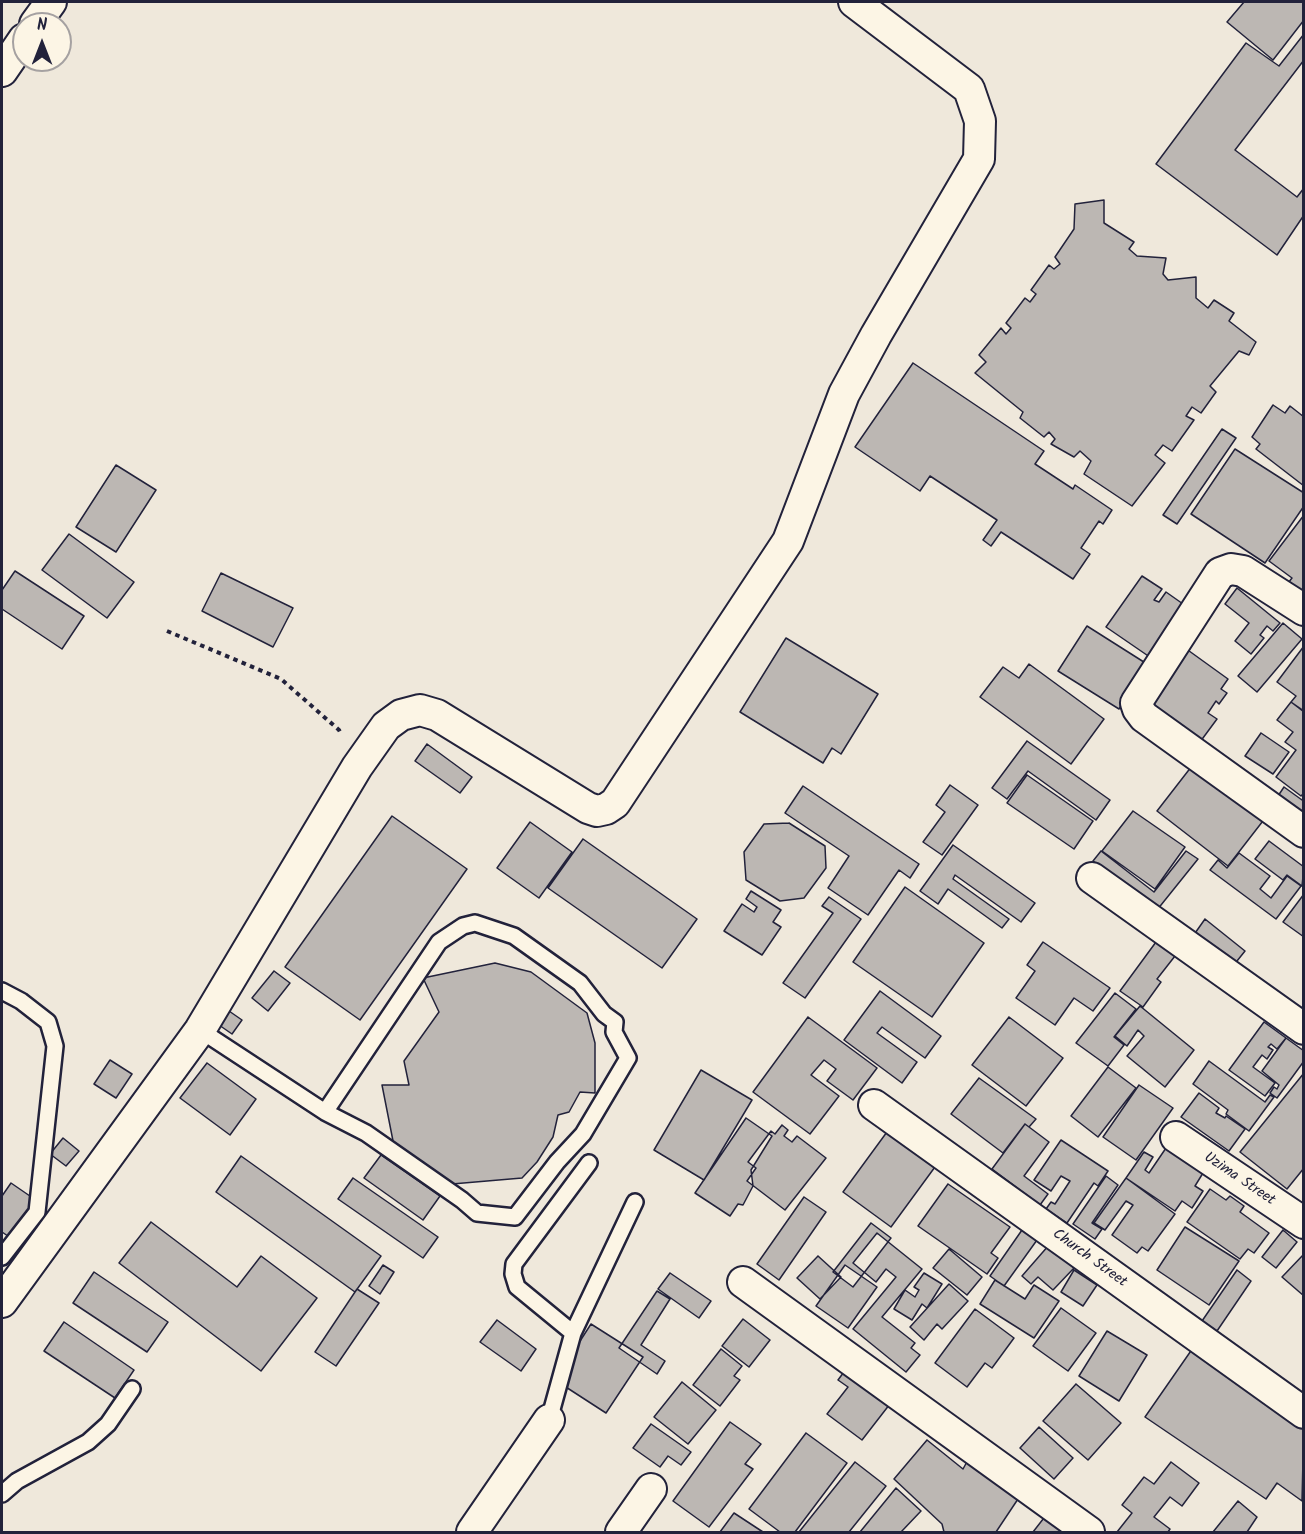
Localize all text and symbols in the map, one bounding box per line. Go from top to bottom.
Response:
north arrow [12,12,72,72]
text: N [37,13,47,38]
street label: Uzima Street [1200,1150,1278,1210]
street label: Church Street [1048,1226,1130,1292]

